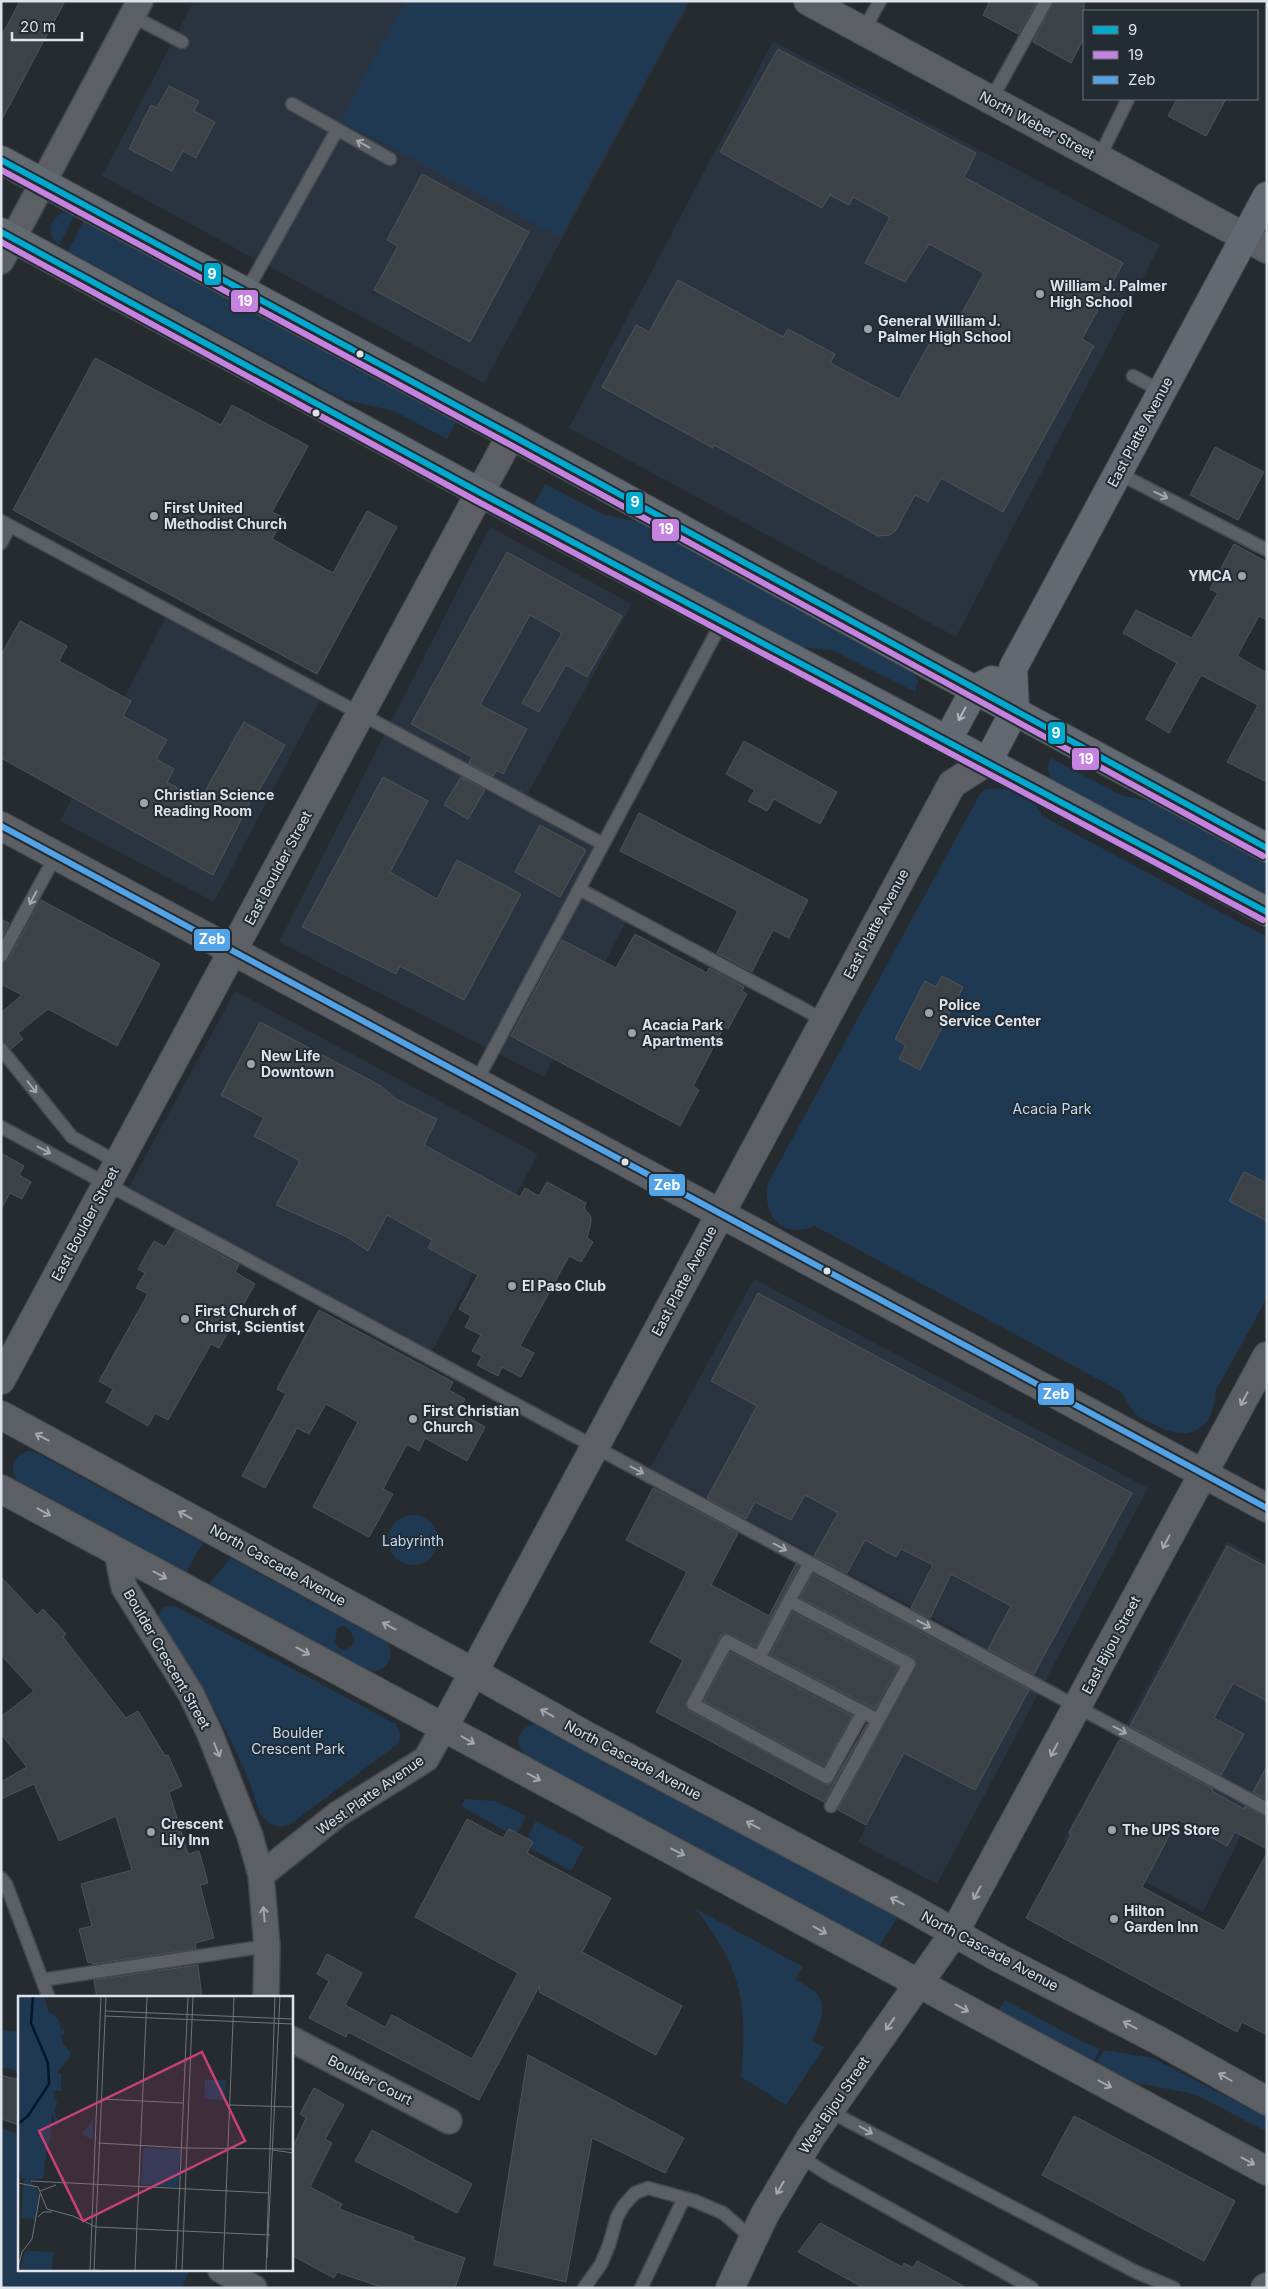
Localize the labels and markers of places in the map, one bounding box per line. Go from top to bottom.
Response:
place label: William J. Palmer High School [1050,277,1167,310]
marker: William J. Palmer High School [1034,288,1046,300]
place label: General William J. Palmer High School [878,312,1011,345]
marker: General William J. Palmer High School [862,323,874,335]
unlabelled marker [355,349,365,359]
unlabelled marker [311,408,321,418]
place label: First United Methodist Church [164,499,287,532]
marker: First United Methodist Church [148,510,160,522]
place label: YMCA [1188,567,1233,584]
marker: YMCA [1236,570,1248,582]
place label: Christian Science Reading Room [154,786,274,819]
marker: Christian Science Reading Room [138,797,150,809]
place label: Police Service Center [939,996,1041,1029]
marker: Police Service Center [923,1007,935,1019]
place label: Acacia Park Apartments [642,1016,724,1049]
marker: Acacia Park Apartments [626,1027,638,1039]
place label: New Life Downtown [261,1047,334,1080]
marker: New Life Downtown [245,1058,257,1070]
unlabelled marker [620,1157,630,1167]
unlabelled marker [822,1266,832,1276]
place label: El Paso Club [522,1277,606,1294]
marker: El Paso Club [506,1280,518,1292]
place label: First Church of Christ, Scientist [195,1302,304,1335]
marker: First Church of Christ, Scientist [179,1313,191,1325]
place label: First Christian Church [423,1402,519,1435]
marker: First Christian Church [407,1413,419,1425]
place label: Crescent Lily Inn [161,1815,223,1848]
place label: The UPS Store [1122,1821,1220,1838]
marker: The UPS Store [1106,1824,1118,1836]
marker: Crescent Lily Inn [145,1826,157,1838]
place label: Hilton Garden Inn [1124,1902,1199,1935]
marker: Hilton Garden Inn [1108,1913,1120,1925]

